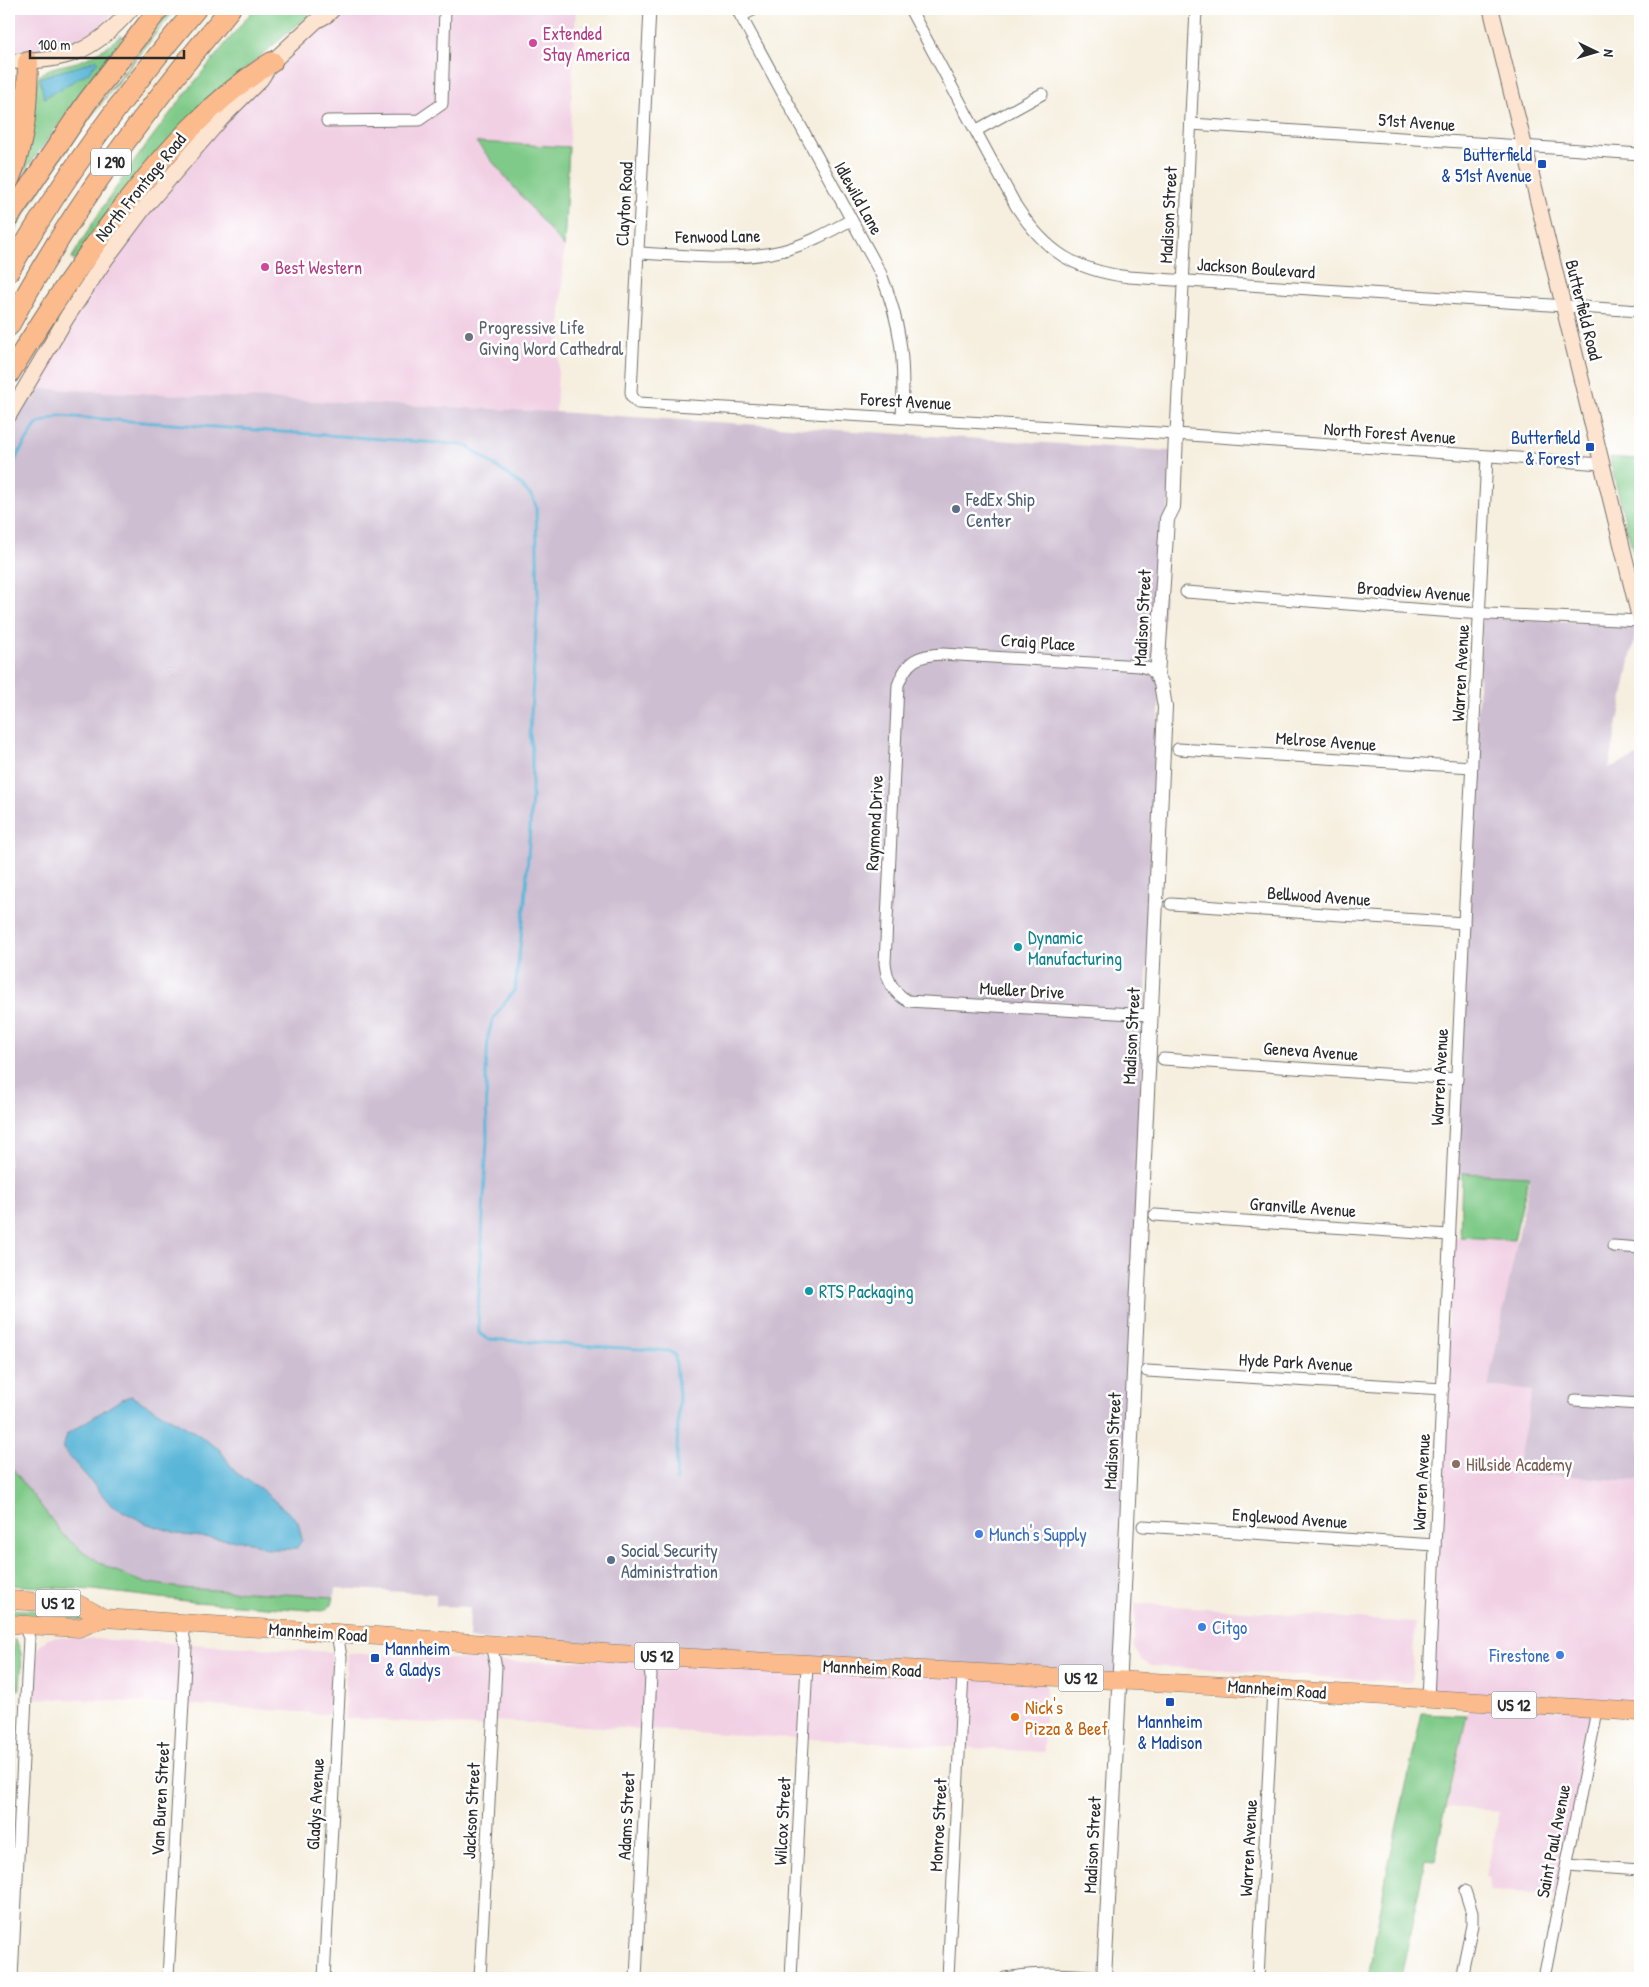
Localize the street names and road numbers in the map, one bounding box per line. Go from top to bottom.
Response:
street label: 51st Avenue [1378,107,1456,137]
street label: North Frontage Road [88,128,192,246]
road number: I 290 [91,148,131,176]
street label: Idlewild Lane [829,157,889,239]
street label: Clayton Road [609,161,639,247]
street label: Madison Street [1153,165,1183,264]
street label: Fenwood Lane [674,223,761,249]
street label: Jackson Boulevard [1196,251,1316,285]
street label: Butterfield Road [1559,257,1609,363]
street label: Forest Avenue [859,386,952,416]
street label: North Forest Avenue [1323,416,1457,450]
street label: Madison Street [1127,568,1157,667]
street label: Broadview Avenue [1356,575,1472,607]
street label: Warren Avenue [1445,624,1475,722]
street label: Craig Place [1000,627,1076,657]
street label: Melrose Avenue [1275,725,1377,757]
street label: Raymond Drive [859,775,889,871]
street label: Bellwood Avenue [1266,880,1372,912]
street label: Mueller Drive [979,975,1065,1005]
street label: Madison Street [1116,986,1146,1085]
street label: Warren Avenue [1424,1028,1454,1126]
street label: Geneva Avenue [1263,1035,1359,1067]
street label: Granville Avenue [1249,1191,1357,1223]
street label: Hyde Park Avenue [1238,1347,1354,1377]
street label: Madison Street [1097,1391,1127,1490]
street label: Warren Avenue [1406,1433,1436,1531]
street label: Englewood Avenue [1231,1501,1349,1535]
road number: US 12 [36,1590,80,1616]
street label: Mannheim Road [268,1616,368,1648]
road number: US 12 [634,1642,680,1670]
street label: Mannheim Road [822,1653,922,1683]
road number: US 12 [1058,1665,1104,1692]
street label: Mannheim Road [1227,1673,1327,1705]
road number: US 12 [1492,1692,1536,1718]
street label: Van Buren Street [145,1741,176,1857]
street label: Gladys Avenue [300,1757,330,1851]
street label: Jackson Street [456,1761,486,1860]
street label: Adams Street [611,1771,641,1861]
street label: Wilcox Street [767,1775,797,1866]
street label: Monroe Street [923,1777,953,1872]
street label: Saint Paul Avenue [1530,1782,1576,1900]
street label: Madison Street [1077,1795,1107,1894]
street label: Warren Avenue [1233,1799,1263,1897]

